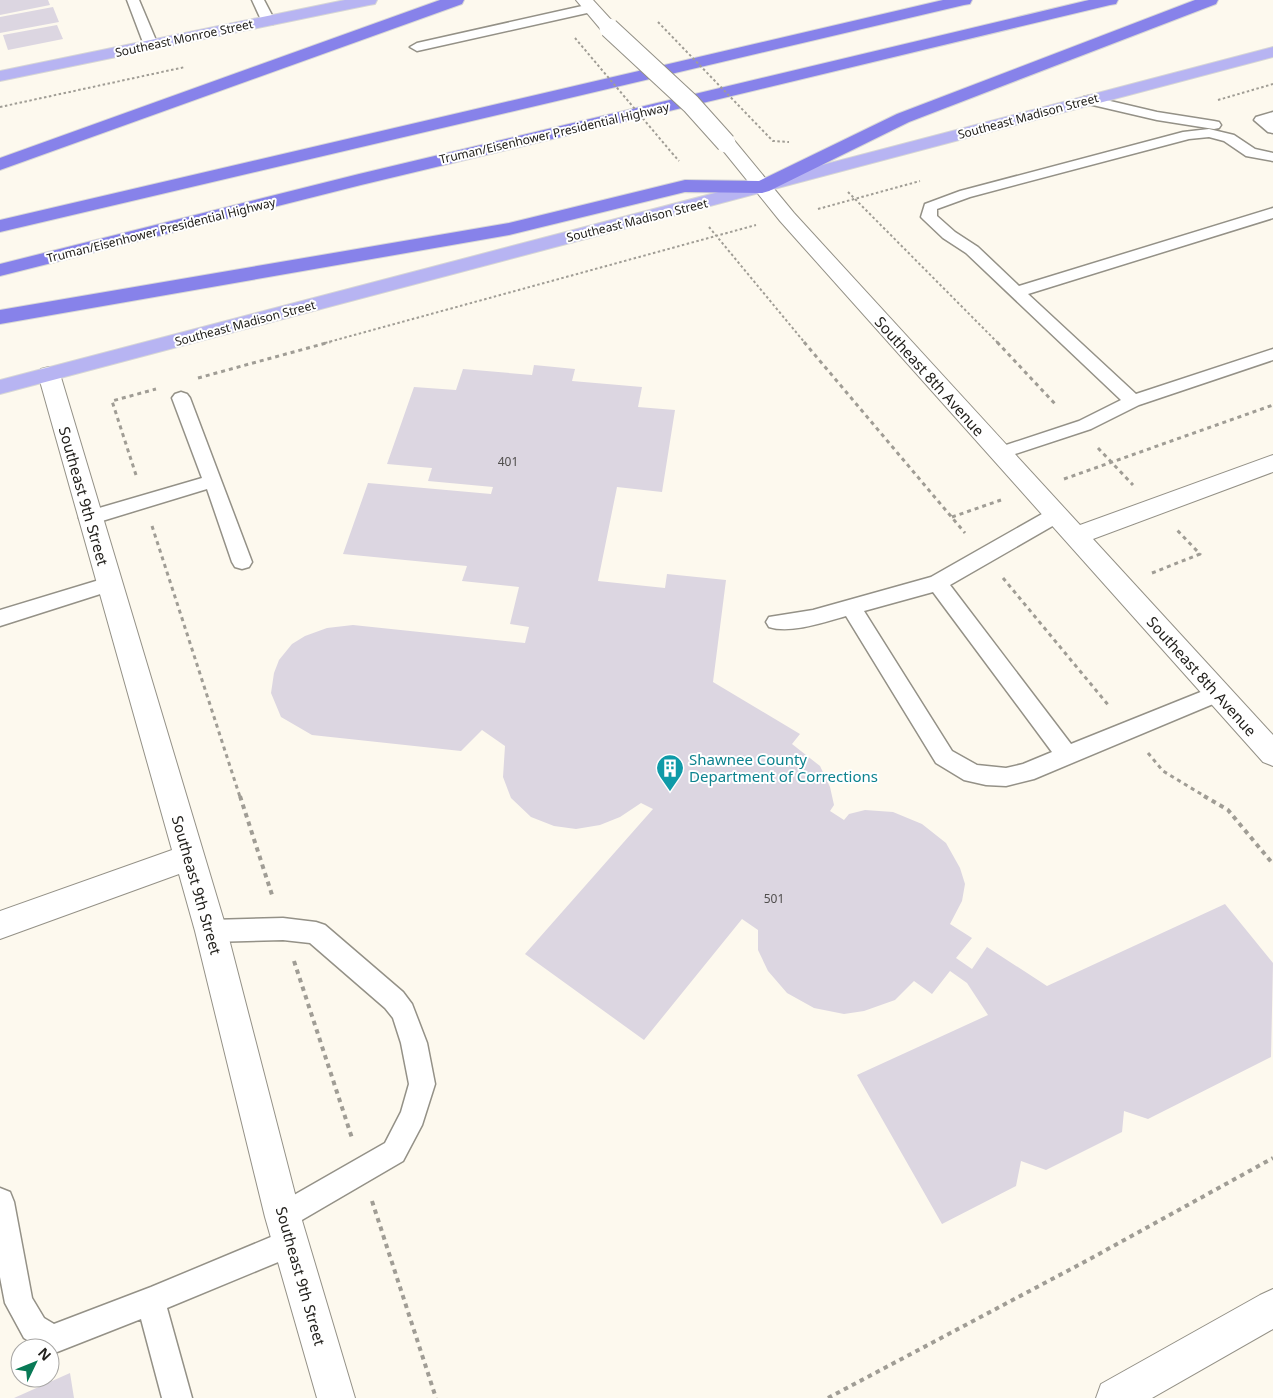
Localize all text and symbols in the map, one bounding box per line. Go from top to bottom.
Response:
street label: Southeast Monroe Street [113,15,255,61]
street label: Southeast Madison Street [956,89,1101,143]
street label: Truman/Eisenhower Presidential Highway [437,98,671,168]
street label: Truman/Eisenhower Presidential Highway [45,193,278,267]
street label: Southeast Madison Street [565,194,710,246]
street label: Southeast Madison Street [173,296,318,350]
street label: Southeast 8th Avenue [871,312,989,440]
street label: Southeast 9th Street [55,424,114,568]
house number: 401 [498,453,518,470]
street label: Southeast 8th Avenue [1143,612,1261,740]
place label: Shawnee County Department of Corrections [689,749,878,786]
building icon: Shawnee County Department of Corrections [655,753,685,792]
street label: Southeast 9th Street [168,813,227,957]
house number: 501 [764,890,784,907]
street label: Southeast 9th Street [272,1204,331,1348]
north arrow [10,1338,60,1388]
text: N [34,1343,56,1364]

